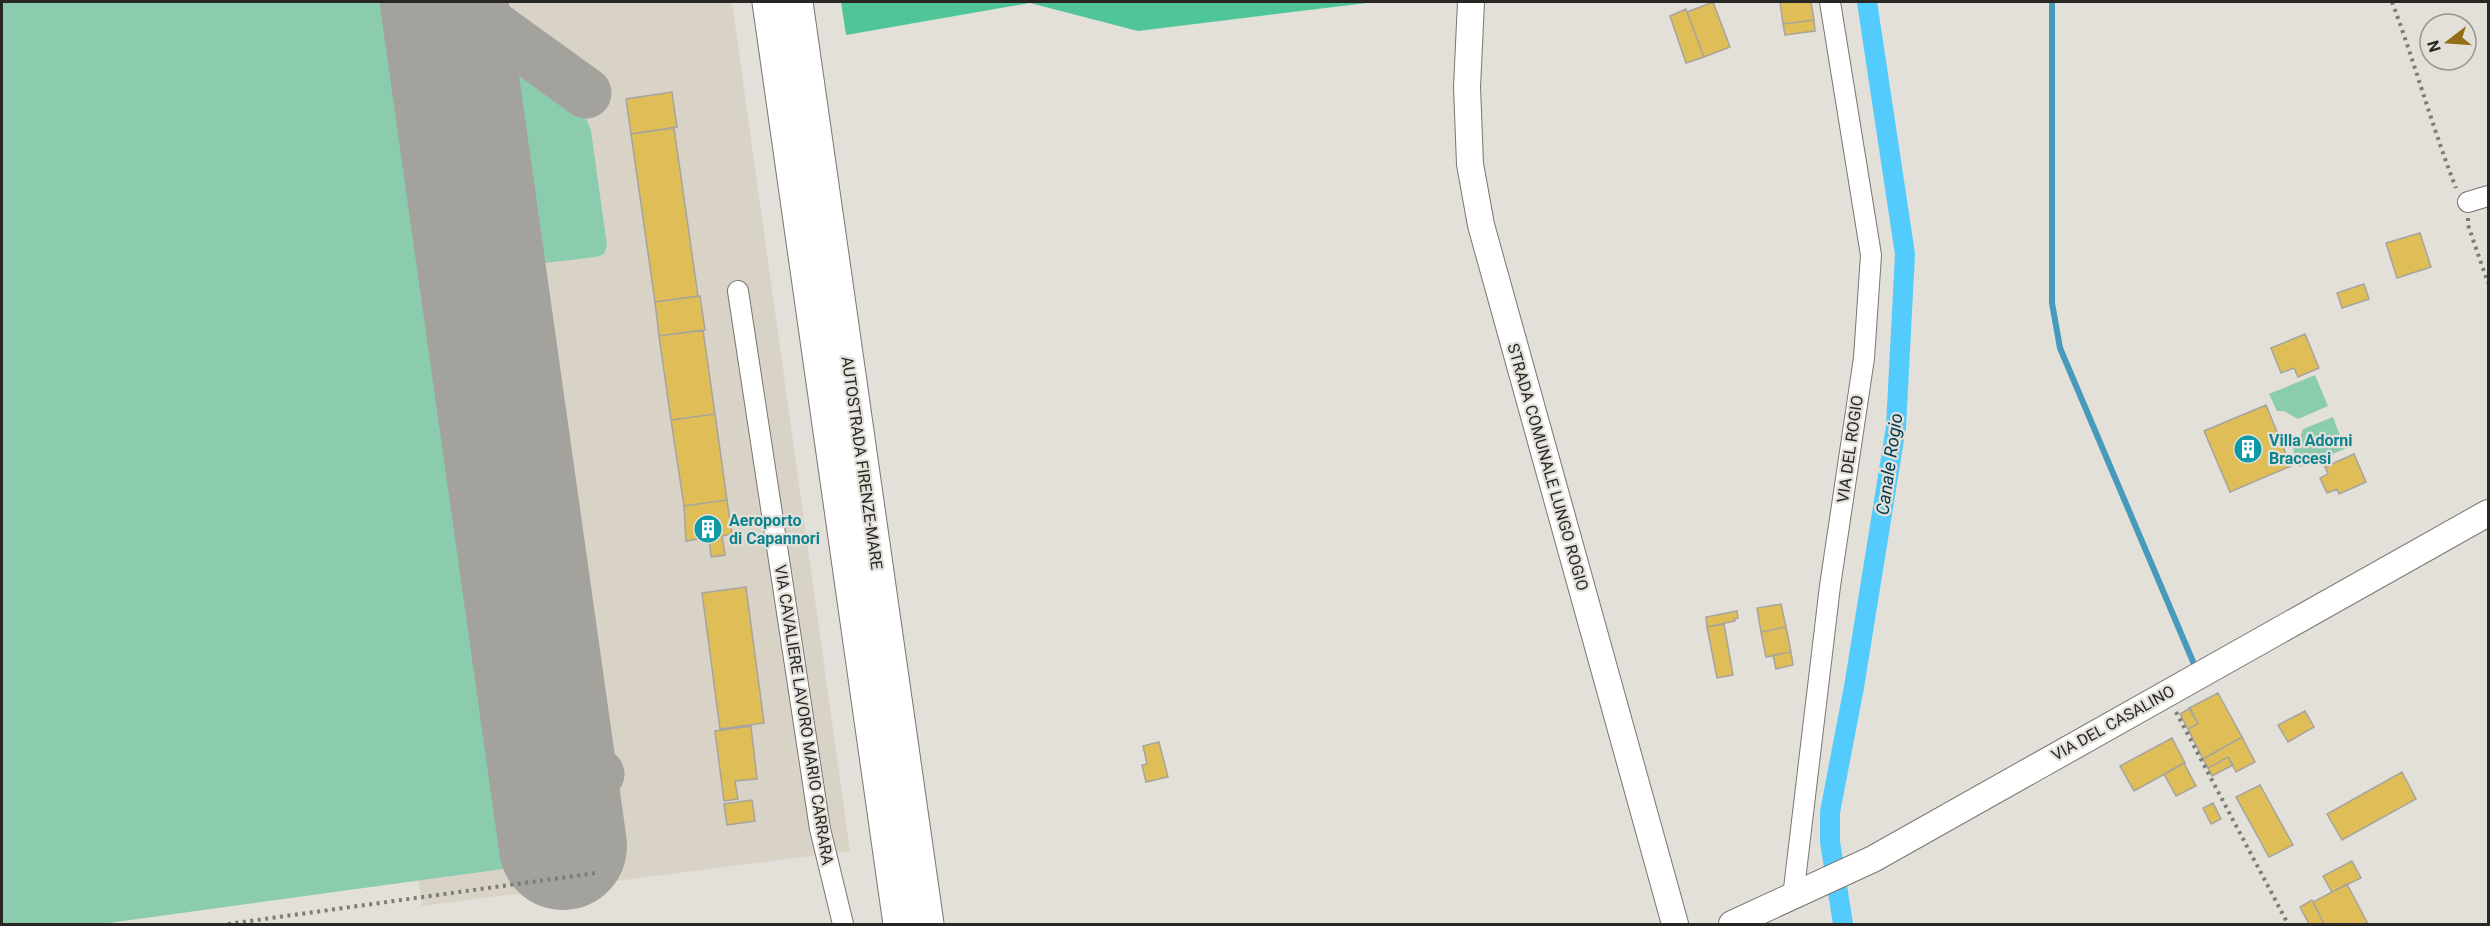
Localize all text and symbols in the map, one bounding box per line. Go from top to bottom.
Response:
north arrow [2418,12,2478,72]
text: N [2423,38,2445,54]
street label: STRADA COMUNALE LUNGO ROGIO [1504,341,1592,593]
street label: AUTOSTRADA FIRENZE-MARE [838,355,886,571]
street label: VIA DEL ROGIO [1833,394,1867,504]
water label: Canale Rogio [1871,412,1907,516]
place label: Villa Adorni Braccesi [2269,431,2353,468]
building icon: Villa Adorni Braccesi [2232,433,2264,465]
place label: Aeroporto di Capannori [729,511,820,548]
building icon: Aeroporto di Capannori [692,513,724,545]
street label: VIA CAVALIERE LAVORO MARIO CARRARA [771,563,837,867]
street label: VIA DEL CASALINO [2048,681,2178,765]

